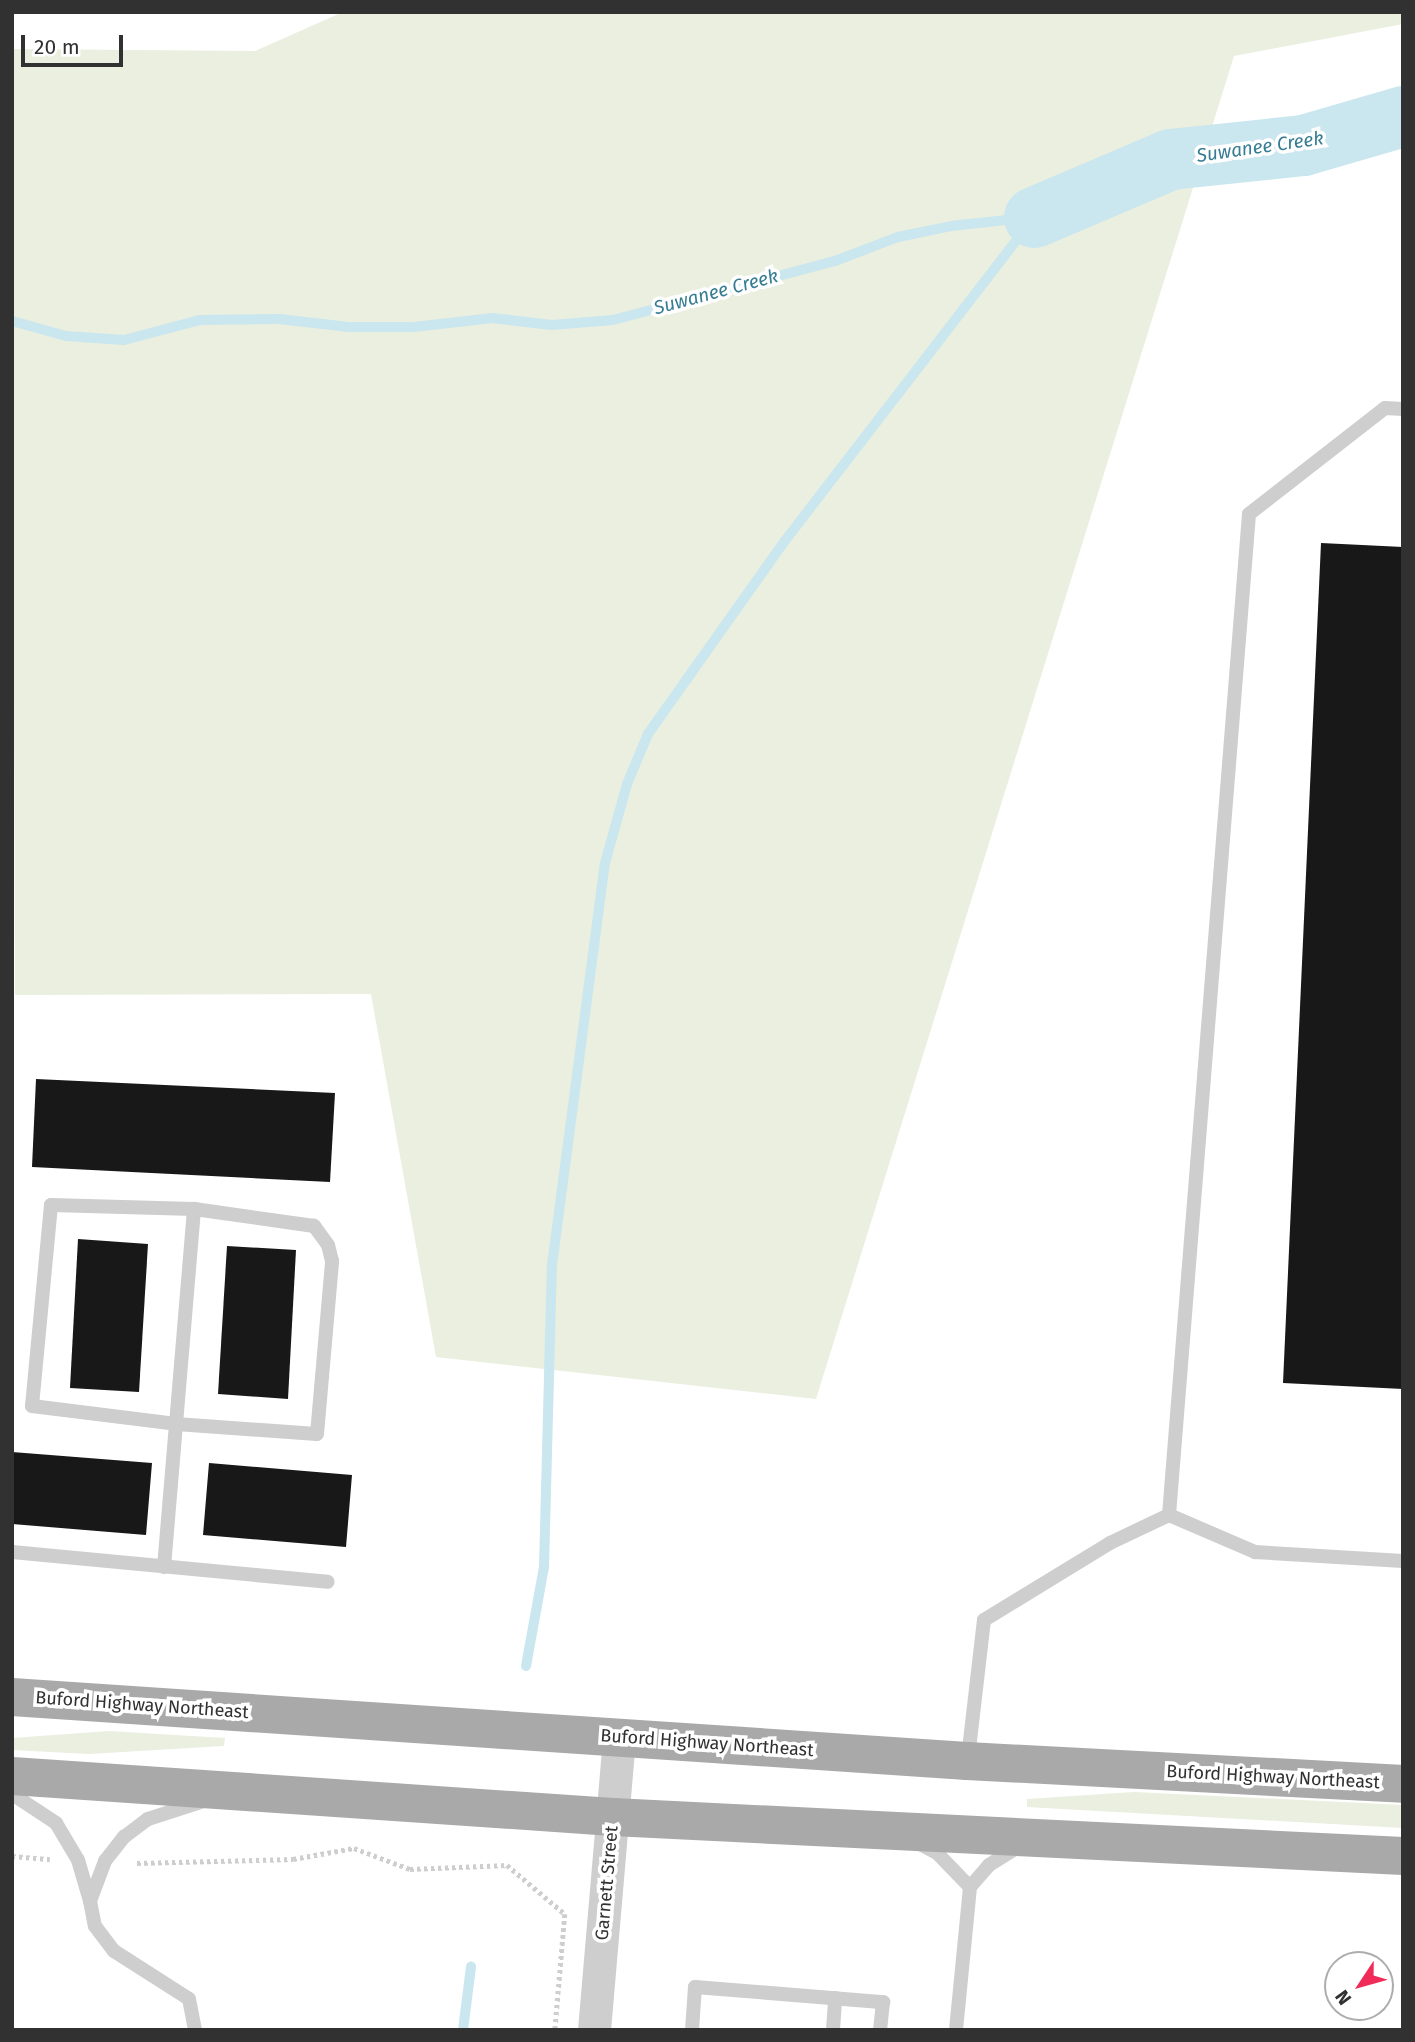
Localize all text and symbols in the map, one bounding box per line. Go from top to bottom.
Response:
scale bar [24,21,126,65]
text: 20 m [34,34,80,60]
water label: Suwanee Creek [1195,127,1325,167]
water label: Suwanee Creek [651,264,781,320]
street label: Buford Highway Northeast [35,1687,249,1723]
street label: Buford Highway Northeast [600,1725,814,1761]
street label: Buford Highway Northeast [1166,1761,1380,1793]
street label: Garnett Street [591,1825,623,1941]
north arrow [1324,1951,1394,2021]
text: N [1330,1986,1356,2009]

